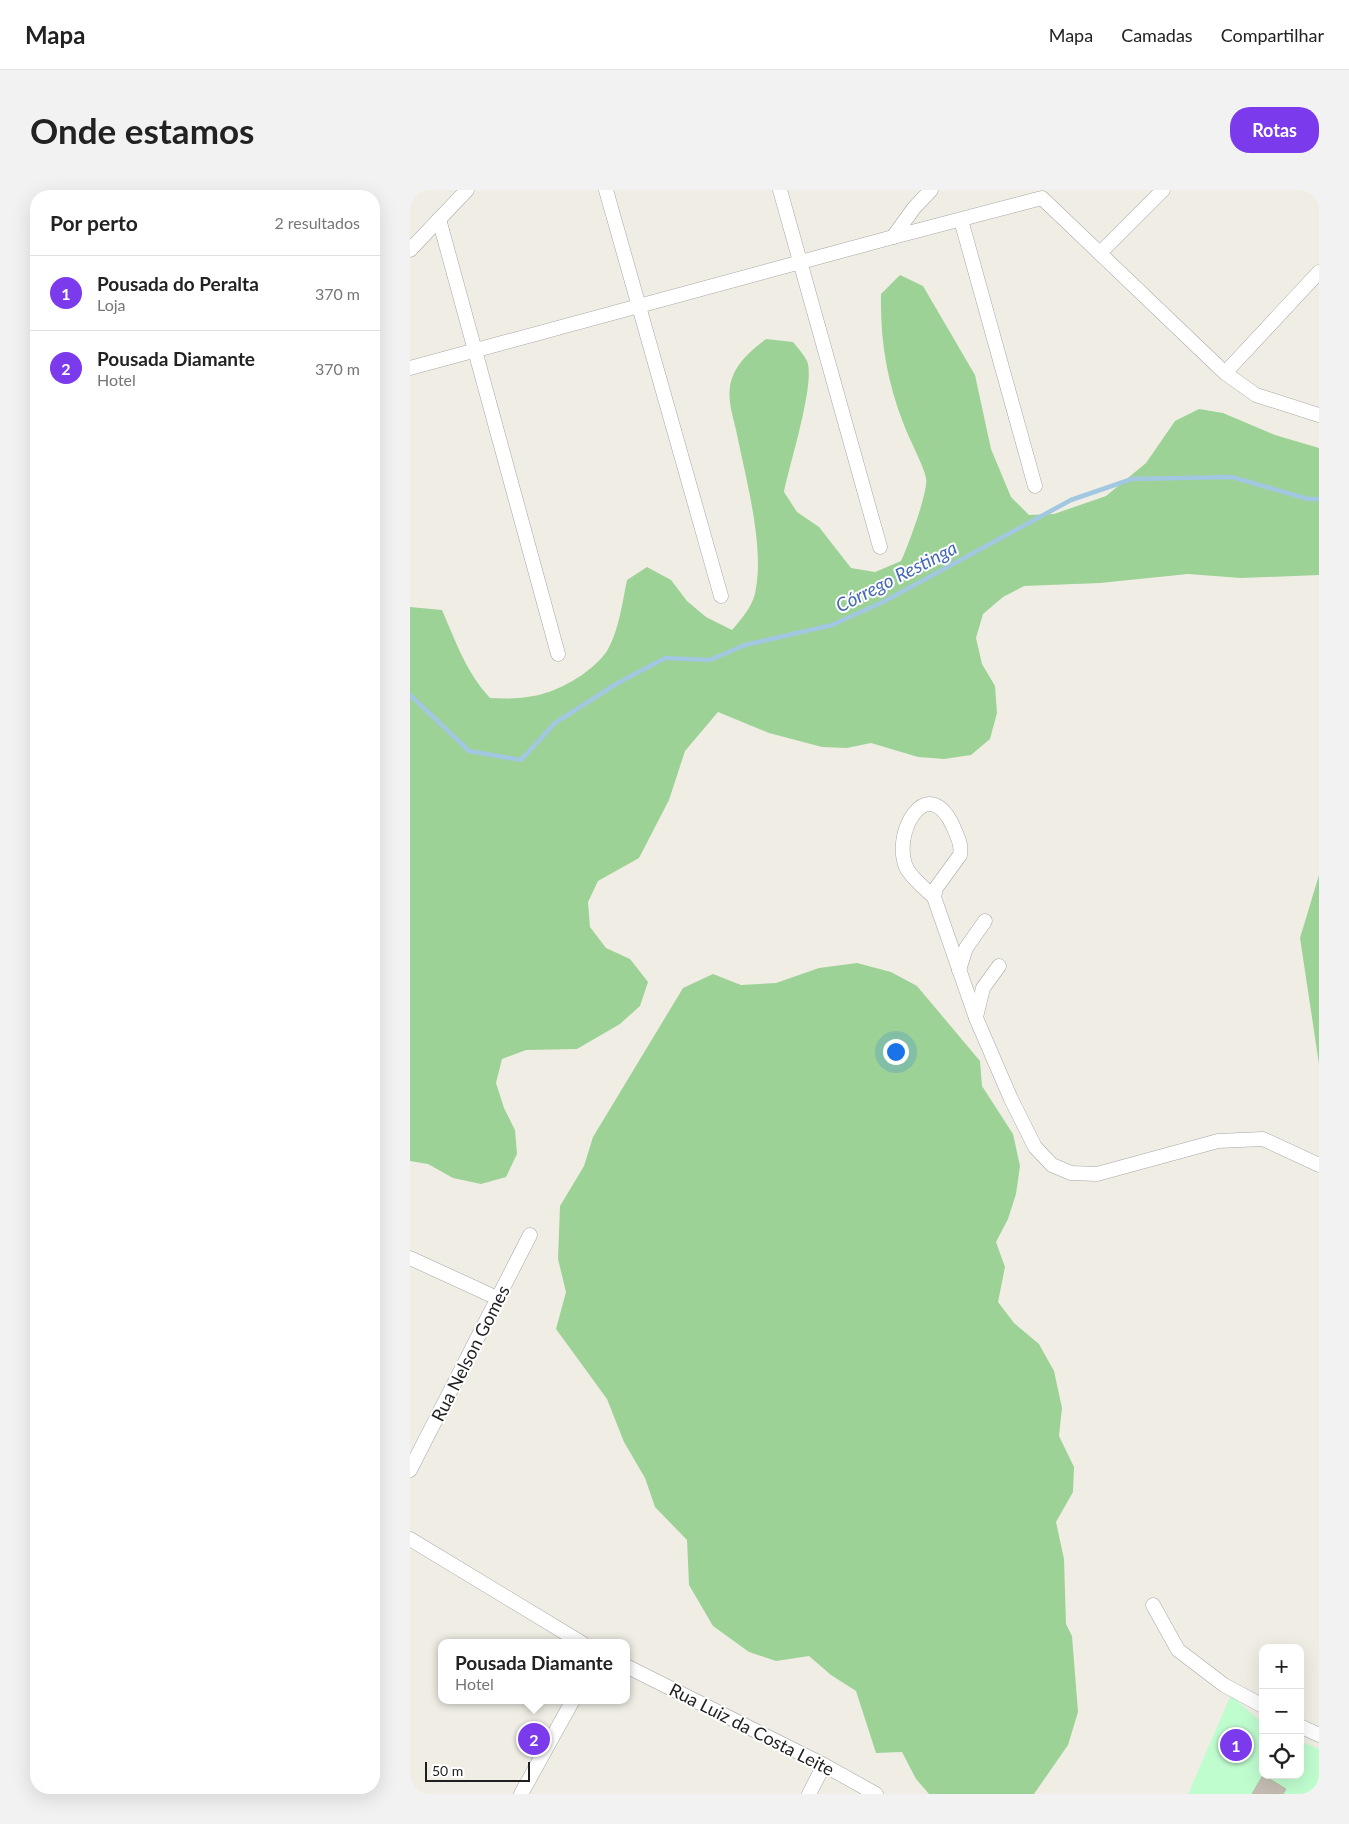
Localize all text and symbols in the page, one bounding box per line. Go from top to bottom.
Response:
text: Mapa [25,20,85,49]
text: Mapa [1049,24,1093,46]
text: Camadas [1121,24,1193,46]
text: Compartilhar [1221,24,1324,46]
button: Rotas [1230,107,1319,153]
text: Onde estamos [30,109,254,151]
text: Por perto [50,210,138,235]
text: 2 resultados [274,213,360,232]
text: Pousada do Peralta [97,272,259,295]
text: 1 [61,284,71,303]
text: 370 m [315,284,360,303]
text: Loja [97,295,126,314]
text: Pousada Diamante [97,347,255,370]
text: 2 [61,359,71,378]
text: 370 m [315,359,360,378]
text: Hotel [97,370,136,389]
water label: Córrego Restinga [831,536,961,616]
your location [883,1039,909,1065]
street label: Rua Nelson Gomes [426,1281,514,1425]
popup [438,1639,630,1704]
map controls [1259,1644,1304,1779]
button: + [1259,1644,1304,1689]
text: Pousada Diamante [455,1651,613,1674]
text: Hotel [455,1674,494,1693]
street label: Rua Luiz da Costa Leite [666,1678,838,1780]
button: − [1259,1689,1304,1734]
pin: 2 [518,1720,550,1758]
pin: 1 [1220,1726,1252,1764]
button: locate [1259,1734,1304,1779]
scale bar [425,1759,530,1782]
text: 50 m [432,1762,463,1779]

